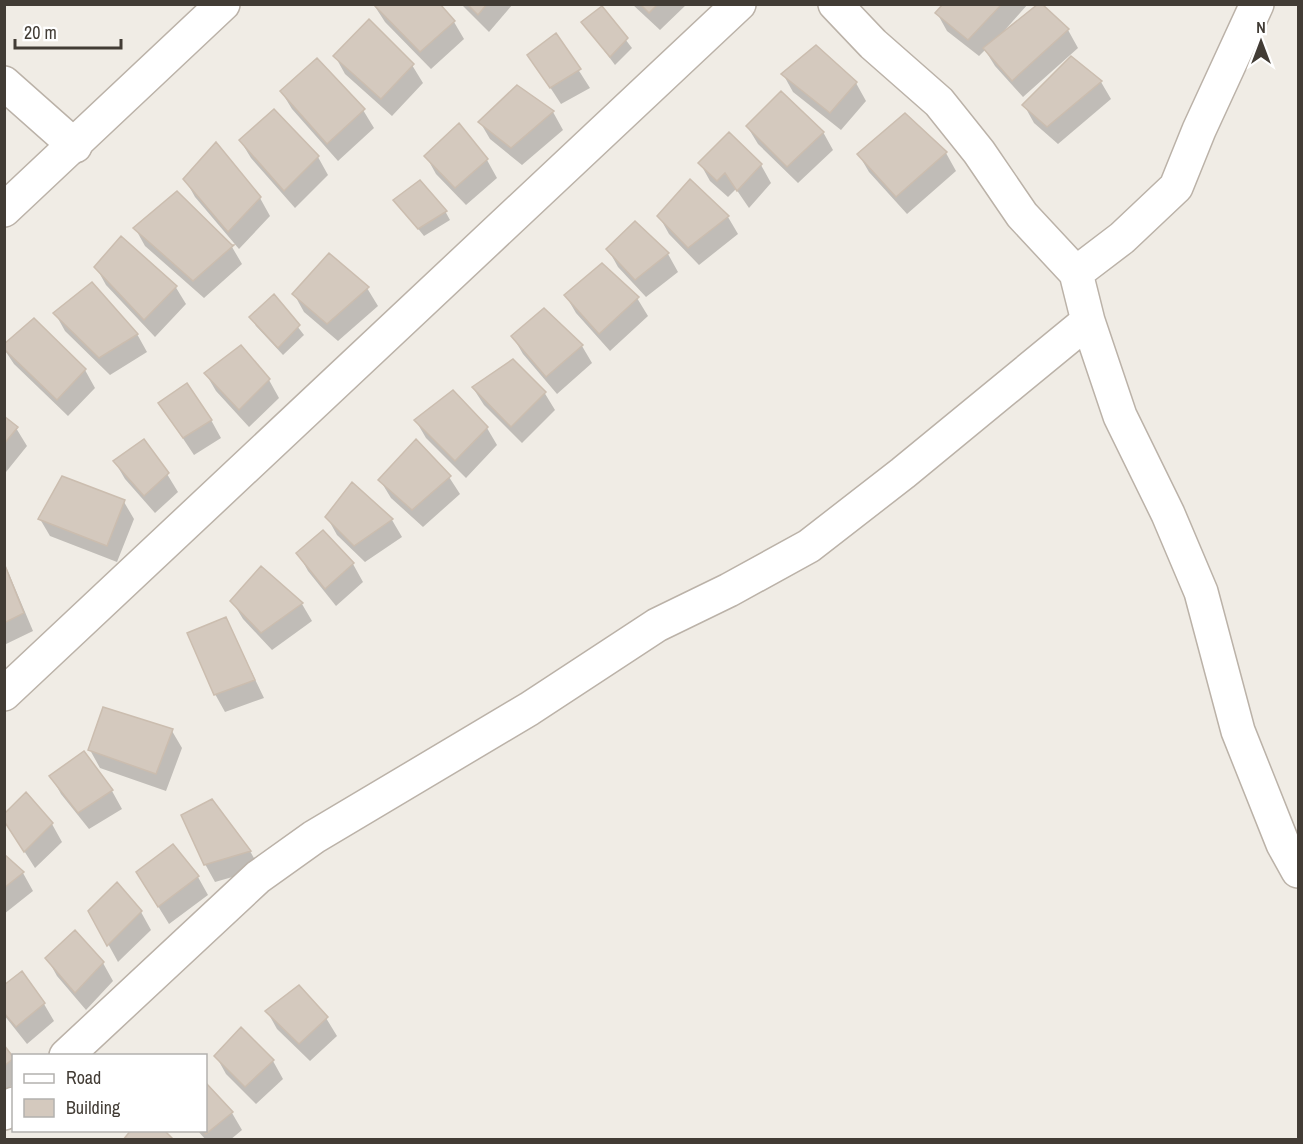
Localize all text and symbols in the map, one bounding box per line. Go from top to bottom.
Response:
scale bar [15,12,122,50]
north arrow [1231,12,1291,72]
text: N [1256,16,1266,38]
text: 20 m [24,20,57,45]
legend [12,1054,207,1132]
text: Road [66,1065,101,1090]
text: Building [66,1095,121,1120]

